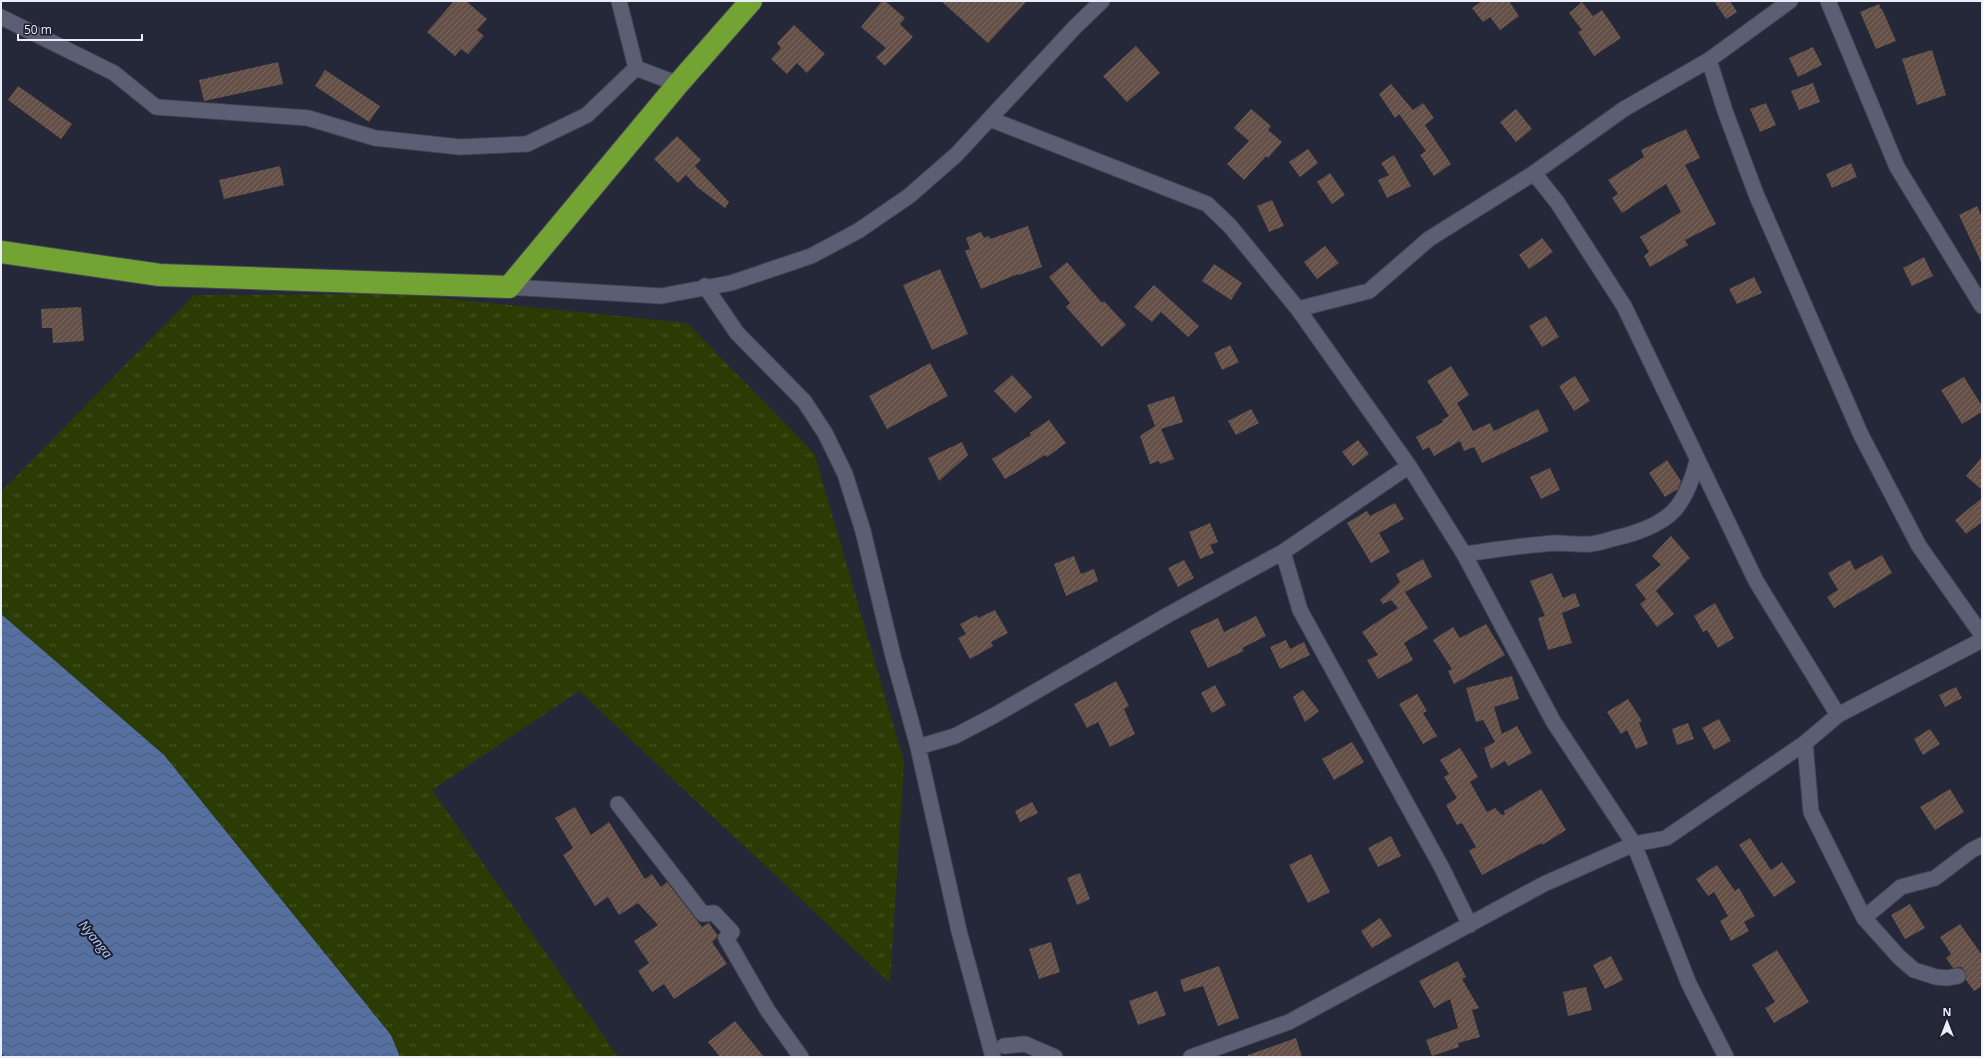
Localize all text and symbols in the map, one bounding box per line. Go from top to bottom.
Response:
scale bar [18,16,142,42]
text: 50 m [24,21,52,38]
water label: Nyanga [75,916,117,962]
north arrow [1927,1002,1967,1042]
text: N [1943,1004,1951,1019]

